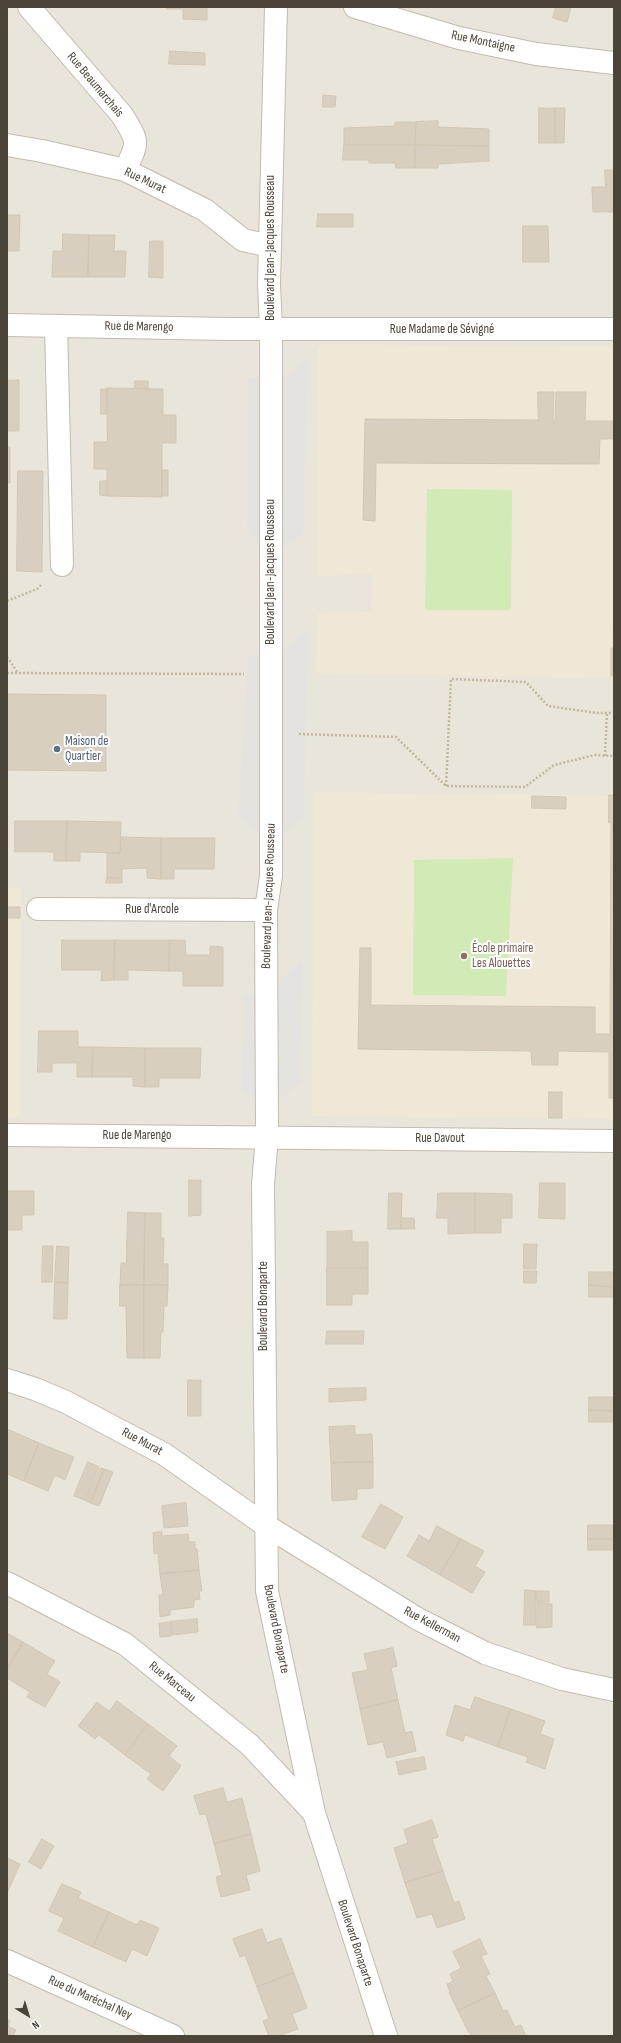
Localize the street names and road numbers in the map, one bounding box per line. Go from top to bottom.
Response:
street label: Rue Montaigne [450,28,516,56]
street label: Rue Beaumarchais [63,49,127,121]
street label: Rue Murat [122,165,168,197]
street label: Boulevard Jean-Jacques Rousseau [263,175,279,321]
street label: Rue de Marengo [104,319,174,335]
street label: Rue Madame de Sévigné [390,322,494,338]
street label: Boulevard Jean-Jacques Rousseau [263,499,279,645]
street label: Boulevard Jean-Jacques Rousseau [259,823,279,969]
street label: Rue d'Arcole [125,902,179,918]
street label: Rue de Marengo [102,1128,172,1144]
street label: Rue Davout [415,1131,465,1147]
street label: Boulevard Bonaparte [256,1261,272,1351]
street label: Rue Murat [119,1425,165,1459]
street label: Boulevard Bonaparte [260,1583,292,1675]
street label: Rue Kellerman [401,1603,463,1647]
street label: Rue Marceau [145,1658,199,1706]
street label: Boulevard Bonaparte [334,1898,376,1988]
street label: Rue du Maréchal Ney [46,1973,134,2023]

